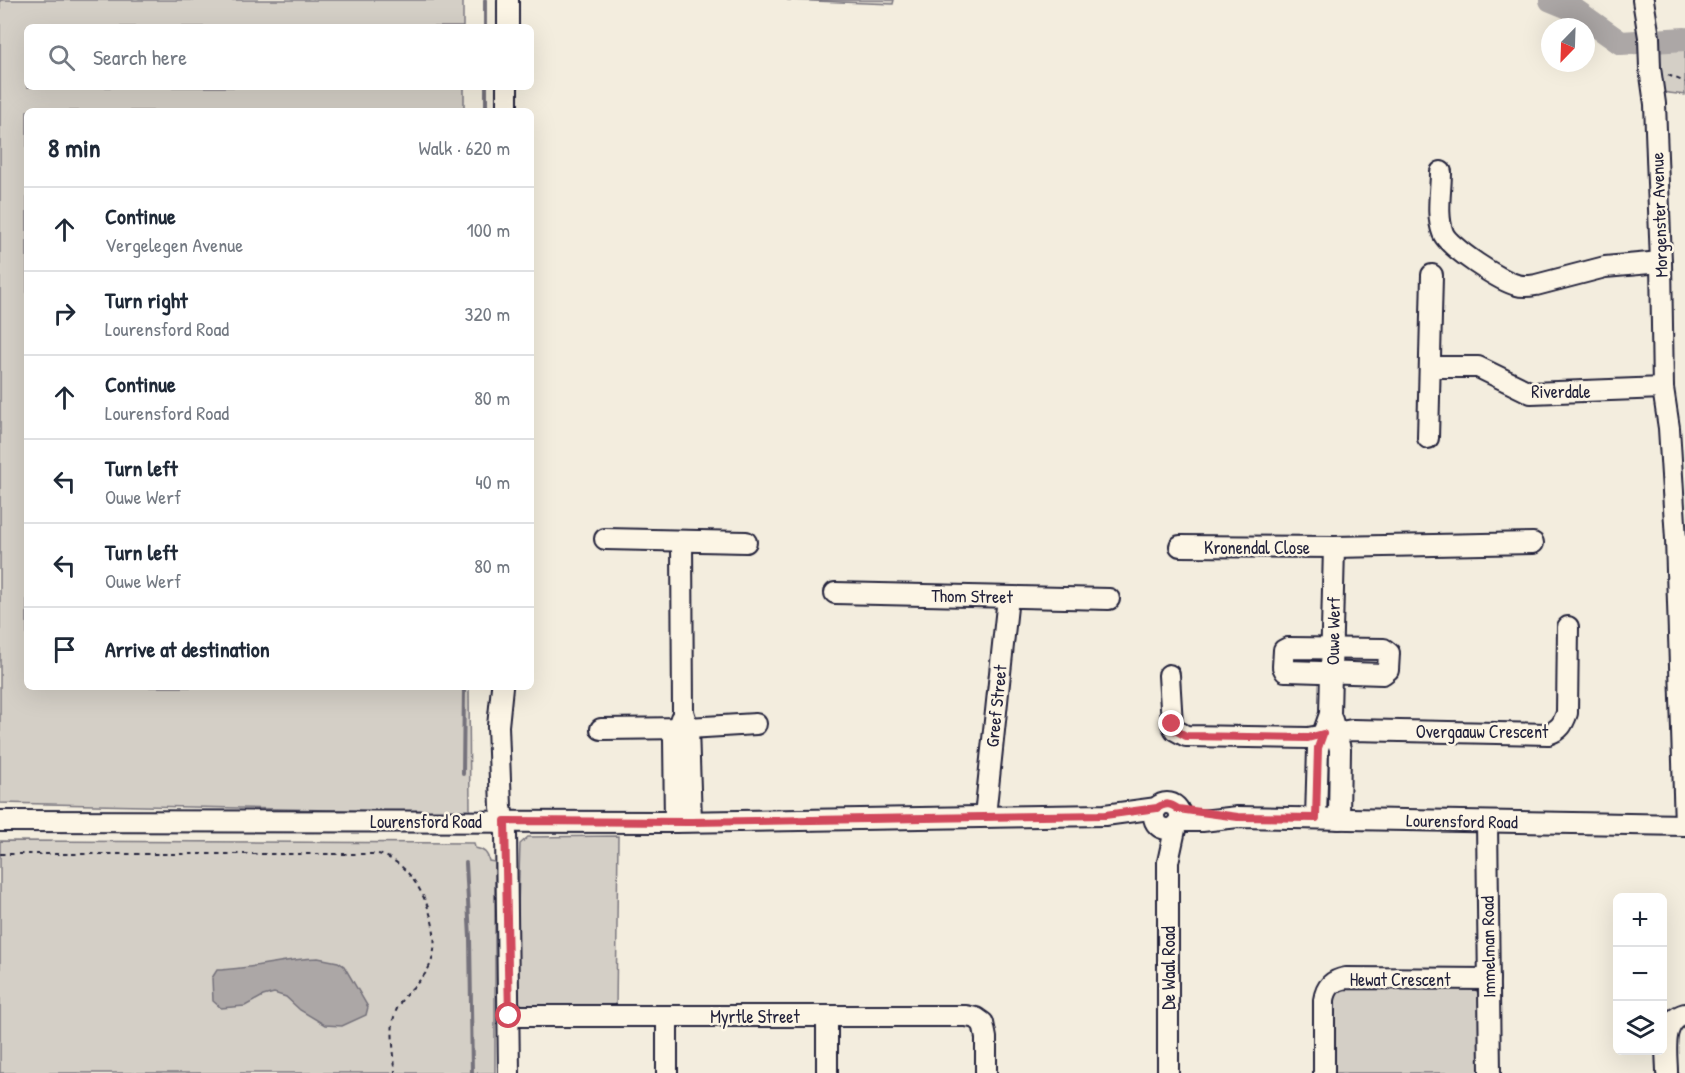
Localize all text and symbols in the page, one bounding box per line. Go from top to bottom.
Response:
north arrow [1541,18,1595,72]
search box [24,24,534,90]
icon: search [45,41,78,74]
text: Search here [93,42,187,72]
text: 8 min [48,130,101,165]
text: Walk · 620 m [419,134,510,161]
street label: Morgenster Avenue [1644,152,1674,278]
text: Continue [105,201,176,231]
icon: ahead [48,213,81,246]
text: 100 m [467,216,510,243]
text: Vergelegen Avenue [105,231,243,258]
text: Turn right [105,285,188,315]
icon: right [48,297,81,330]
text: 320 m [465,300,510,327]
text: Lourensford Road [105,315,229,342]
text: Continue [105,369,176,399]
street label: Riverdale [1531,379,1591,404]
icon: ahead [48,381,81,414]
text: 80 m [474,384,510,411]
text: Lourensford Road [105,399,229,426]
text: Turn left [105,453,178,483]
icon: left [48,465,81,498]
text: 40 m [475,468,510,495]
text: Ouwe Werf [105,483,181,510]
street label: Kronendal Close [1204,535,1310,560]
text: Turn left [105,537,178,567]
icon: left [48,549,81,582]
text: 80 m [474,552,510,579]
text: Ouwe Werf [105,567,181,594]
street label: Thom Street [931,583,1014,609]
street label: Ouwe Werf [1320,596,1346,665]
icon: arrive [48,633,81,666]
text: Arrive at destination [105,634,270,664]
street label: Greef Street [979,663,1013,748]
route end [1158,710,1184,736]
street label: Overgaauw Crescent [1416,719,1549,744]
street label: Lourensford Road [1406,808,1518,834]
street label: Lourensford Road [370,809,482,834]
map controls [1613,893,1667,1055]
button: + [1613,893,1667,947]
street label: Immelman Road [1475,896,1501,998]
street label: De Waal Road [1156,926,1181,1010]
button: − [1613,947,1667,1001]
street label: Hewat Crescent [1350,967,1451,992]
button: layers [1613,1001,1667,1055]
route start [495,1002,521,1028]
street label: Myrtle Street [710,1004,801,1029]

